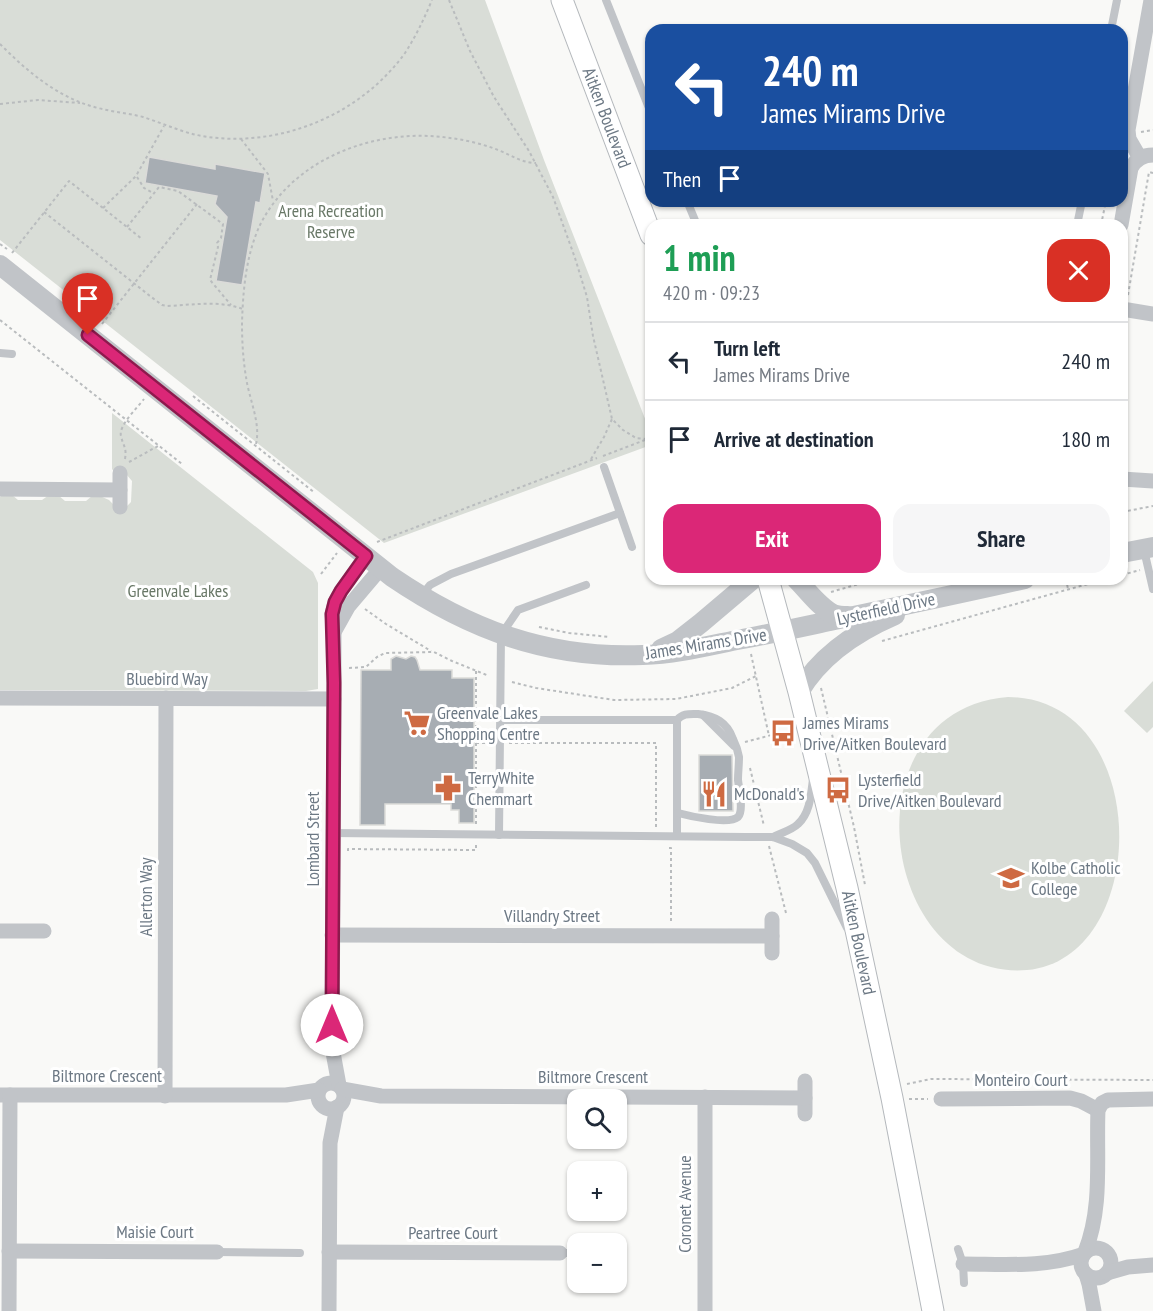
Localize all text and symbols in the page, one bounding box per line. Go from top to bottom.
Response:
text: 240 m [762,43,859,98]
icon: left [663,48,741,126]
street label: Aitken Boulevard [578,64,637,171]
text: James Mirams Drive [762,96,946,130]
icon: arrive [713,162,746,195]
text: Then [663,165,701,193]
park label: Arena Recreation Reserve [278,199,384,243]
text: 1 min [663,234,736,281]
button: close [1047,239,1110,302]
pin [62,273,113,335]
text: 420 m · 09:23 [663,280,760,306]
icon: arrive [71,282,104,315]
text: Turn left [714,334,780,362]
icon: left [663,345,696,378]
text: 240 m [1061,347,1110,375]
text: James Mirams Drive [714,362,850,388]
icon: arrive [663,423,696,456]
text: Arrive at destination [714,425,874,453]
text: 180 m [1061,425,1110,453]
button: Exit [663,504,881,573]
button: Share [893,504,1110,573]
park label: Greenvale Lakes [128,579,228,602]
street label: Lysterfield Drive [835,587,937,630]
street label: James Mirams Drive [643,623,768,665]
street label: Bluebird Way [126,667,208,690]
place label: Greenvale Lakes Shopping Centre [437,701,540,745]
supermarket icon: Greenvale Lakes Shopping Centre [402,708,432,738]
place label: James Mirams Drive/Aitken Boulevard [802,711,947,755]
bus stop icon: James Mirams Drive/Aitken Boulevard [768,718,798,748]
place label: TerryWhite Chemmart [468,766,534,810]
place label: Lysterfield Drive/Aitken Boulevard [858,768,1002,812]
pharmacy icon: TerryWhite Chemmart [433,773,463,803]
bus stop icon: Lysterfield Drive/Aitken Boulevard [823,775,853,805]
restaurant icon: McDonald's [699,779,729,809]
place label: McDonald's [734,782,805,805]
street label: Lombard Street [301,791,324,887]
place label: Kolbe Catholic College [1031,856,1121,900]
street label: Allerton Way [134,857,157,937]
school or university icon: Kolbe Catholic College [996,863,1026,893]
street label: Aitken Boulevard [837,889,882,997]
street label: Villandry Street [503,904,600,927]
position arrow [300,993,364,1057]
street label: Biltmore Crescent [52,1064,162,1087]
street label: Biltmore Crescent [538,1065,648,1088]
street label: Monteiro Court [974,1068,1068,1091]
map controls [567,1089,627,1293]
button: search [567,1089,627,1149]
street label: Coronet Avenue [673,1155,696,1253]
button: + [567,1161,627,1221]
street label: Maisie Court [116,1220,194,1243]
street label: Peartree Court [408,1221,498,1244]
button: − [567,1233,627,1293]

